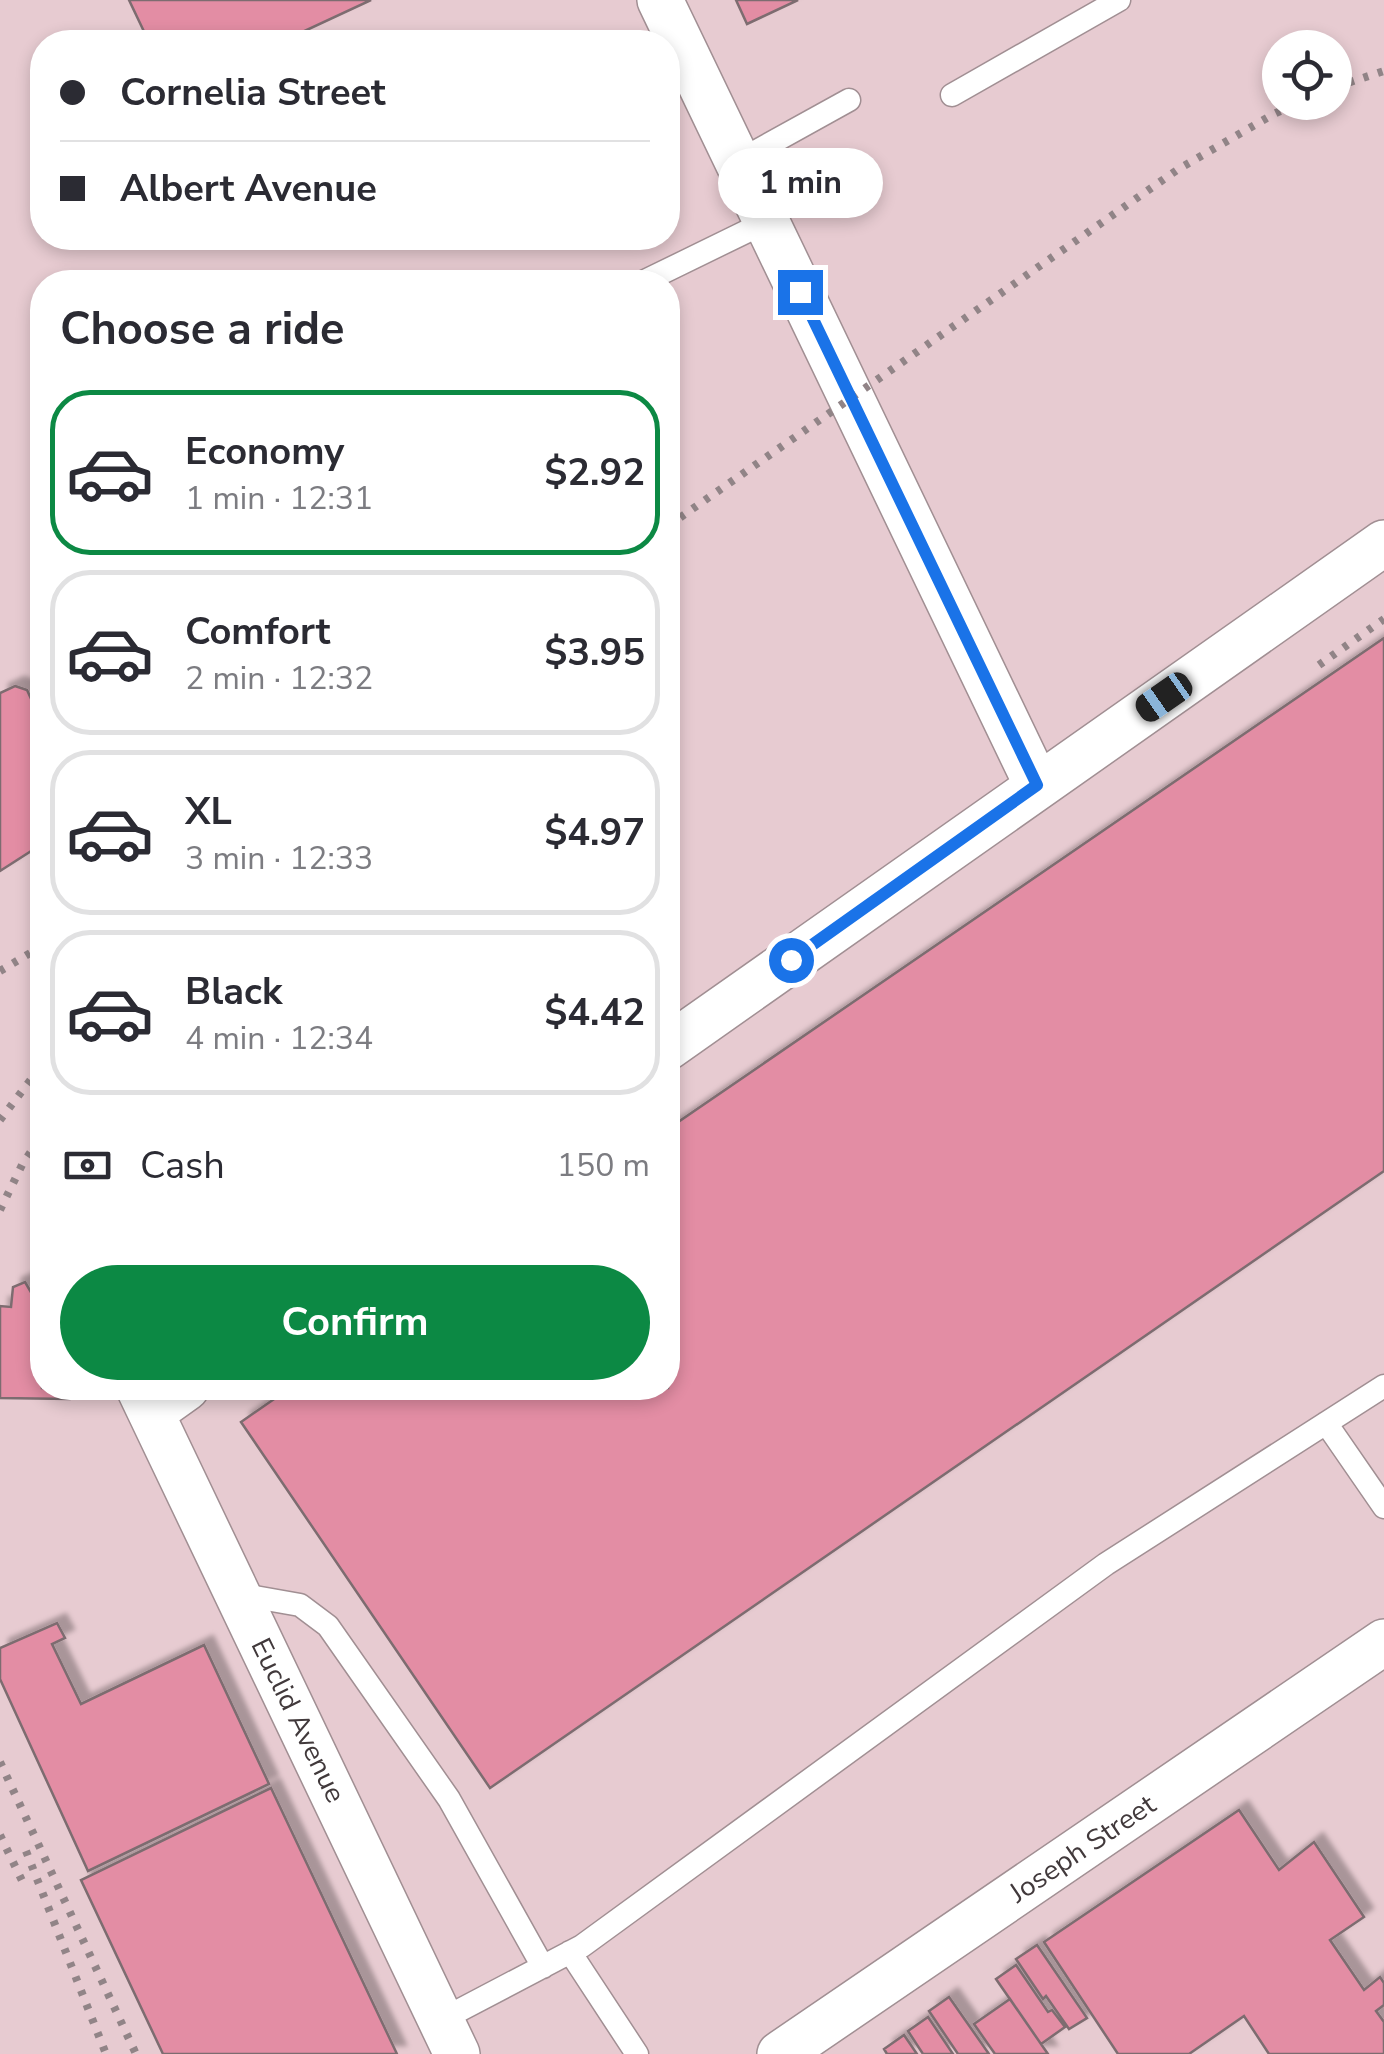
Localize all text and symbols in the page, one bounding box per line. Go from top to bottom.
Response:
map controls [1262,30,1352,120]
button: locate [1262,30,1352,120]
text: Cornelia Street [120,67,386,118]
callout: 1 min [718,147,882,217]
text: 1 min [759,161,842,204]
text: Albert Avenue [120,163,377,214]
route end [778,270,823,315]
text: Choose a ride [60,299,345,360]
text: Economy [185,426,344,477]
icon: car [65,428,155,518]
text: $2.92 [544,447,645,498]
text: 1 min · 12:31 [185,477,373,520]
text: Comfort [185,606,330,657]
icon: car [65,608,155,698]
text: $3.95 [544,627,645,678]
text: 2 min · 12:32 [185,657,373,700]
car [1131,668,1197,726]
text: XL [185,786,232,837]
icon: car [65,788,155,878]
text: $4.97 [544,807,645,858]
text: 3 min · 12:33 [185,837,373,880]
route start [769,938,814,983]
text: Black [185,966,282,1017]
icon: car [65,968,155,1058]
text: $4.42 [544,987,645,1038]
text: 4 min · 12:34 [185,1017,373,1060]
icon: cash [60,1138,115,1193]
text: Cash [140,1140,225,1191]
text: 150 m [557,1144,650,1187]
button: Confirm [60,1265,650,1380]
street label: Euclid Avenue [242,1632,354,1809]
street label: Joseph Street [1001,1786,1163,1912]

